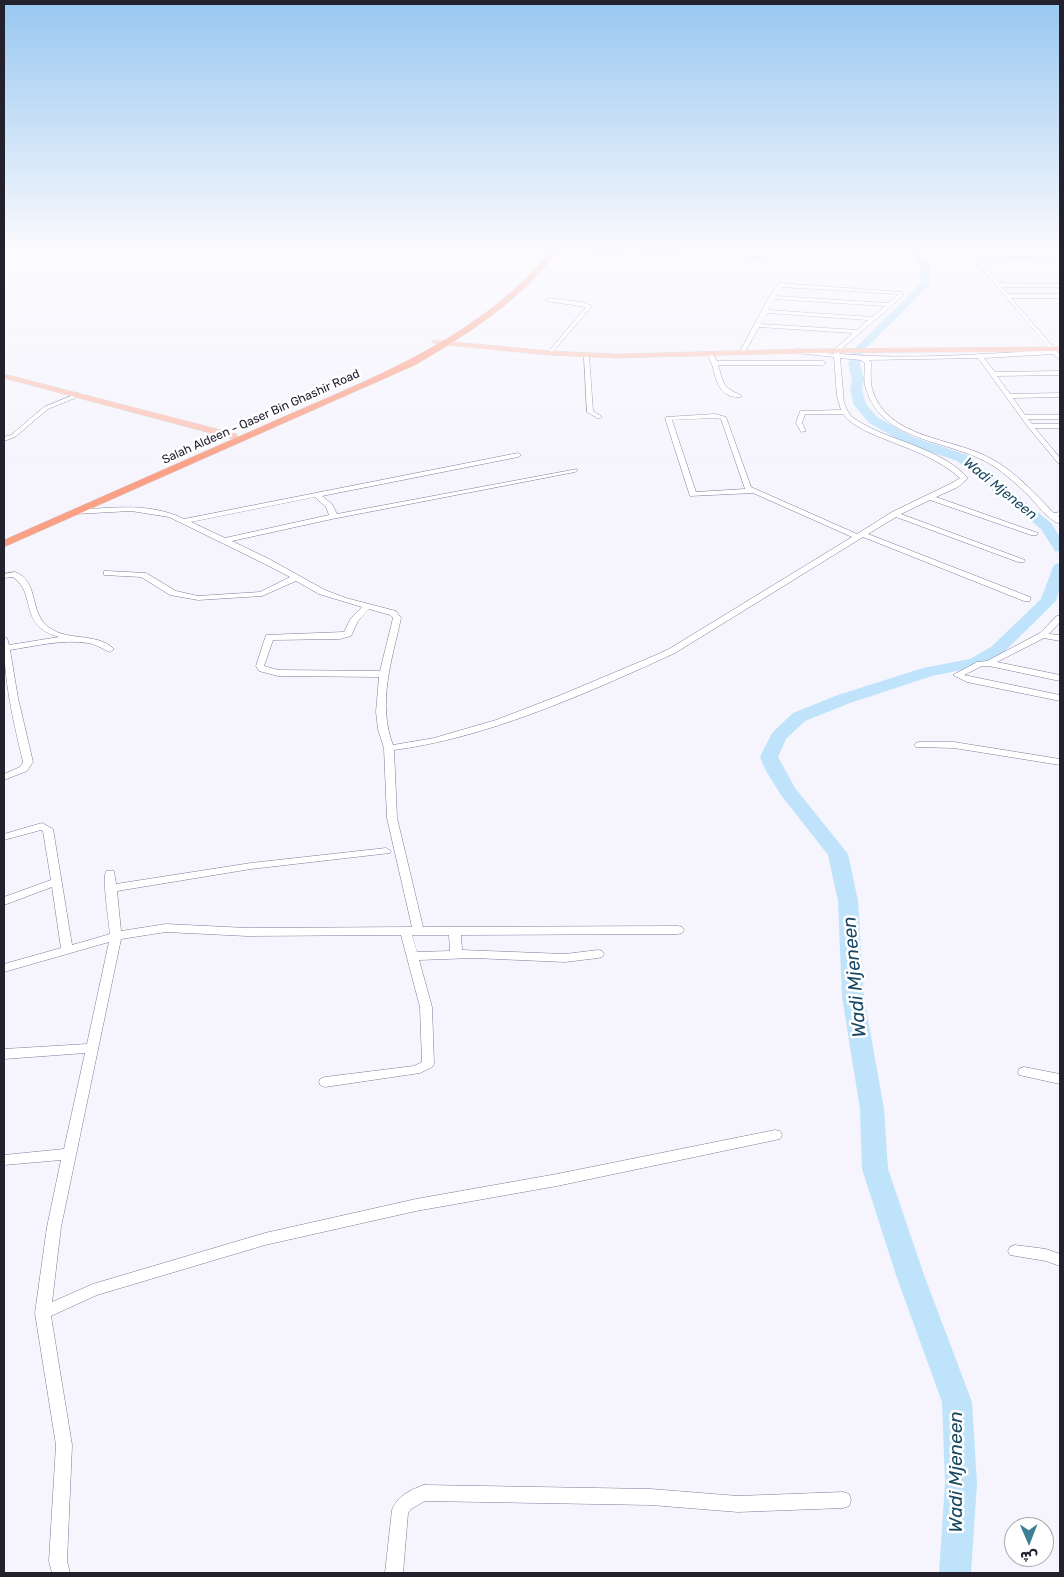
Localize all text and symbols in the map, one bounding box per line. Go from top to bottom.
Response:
street label: Salah Aldeen - Qaser Bin Ghashir Road [160,367,362,467]
water label: Wadi Mjeneen [960,454,1040,524]
water label: Wadi Mjeneen [838,915,872,1039]
water label: Wadi Mjeneen [946,1411,968,1533]
north arrow [1004,1517,1054,1567]
text: ش [1020,1548,1038,1565]

